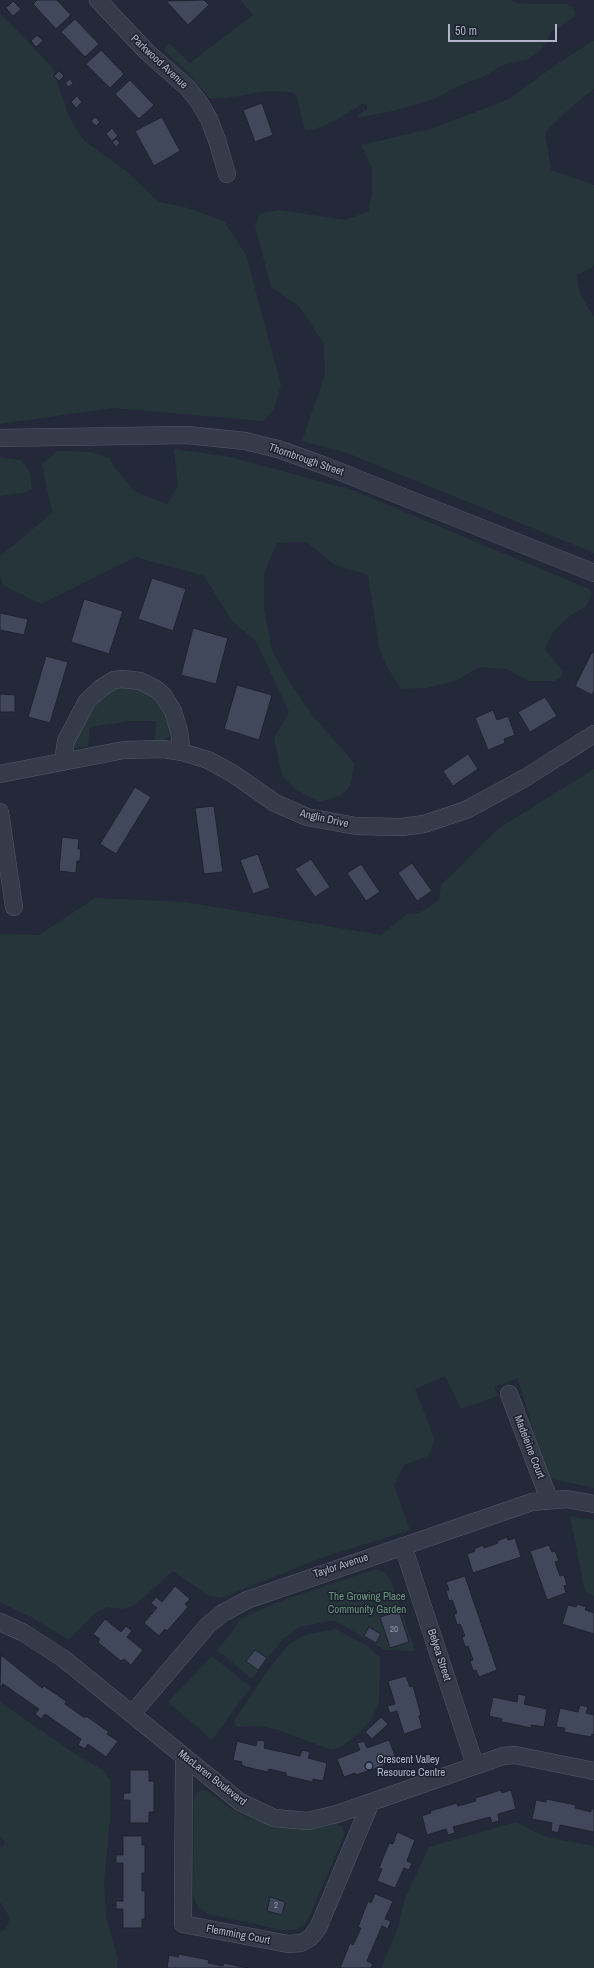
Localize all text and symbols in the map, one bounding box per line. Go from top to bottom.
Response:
scale bar [450,16,559,42]
text: 50 m [455,23,477,39]
street label: Parkwood Avenue [128,32,190,92]
street label: Thornbrough Street [267,441,345,479]
street label: Anglin Drive [298,807,350,831]
street label: Madeleine Court [511,1414,547,1480]
street label: Taylor Avenue [312,1551,370,1581]
park label: The Growing Place Community Garden [328,1590,406,1616]
house number: 20 [390,1625,398,1635]
street label: Belyea Street [424,1627,454,1683]
street label: MacLaren Boulevard [175,1747,249,1809]
place label: Crescent Valley Resource Centre [377,1753,445,1779]
marker: Crescent Valley Resource Centre [364,1761,374,1771]
house number: 2 [274,1901,278,1911]
street label: Flemming Court [205,1922,271,1948]

